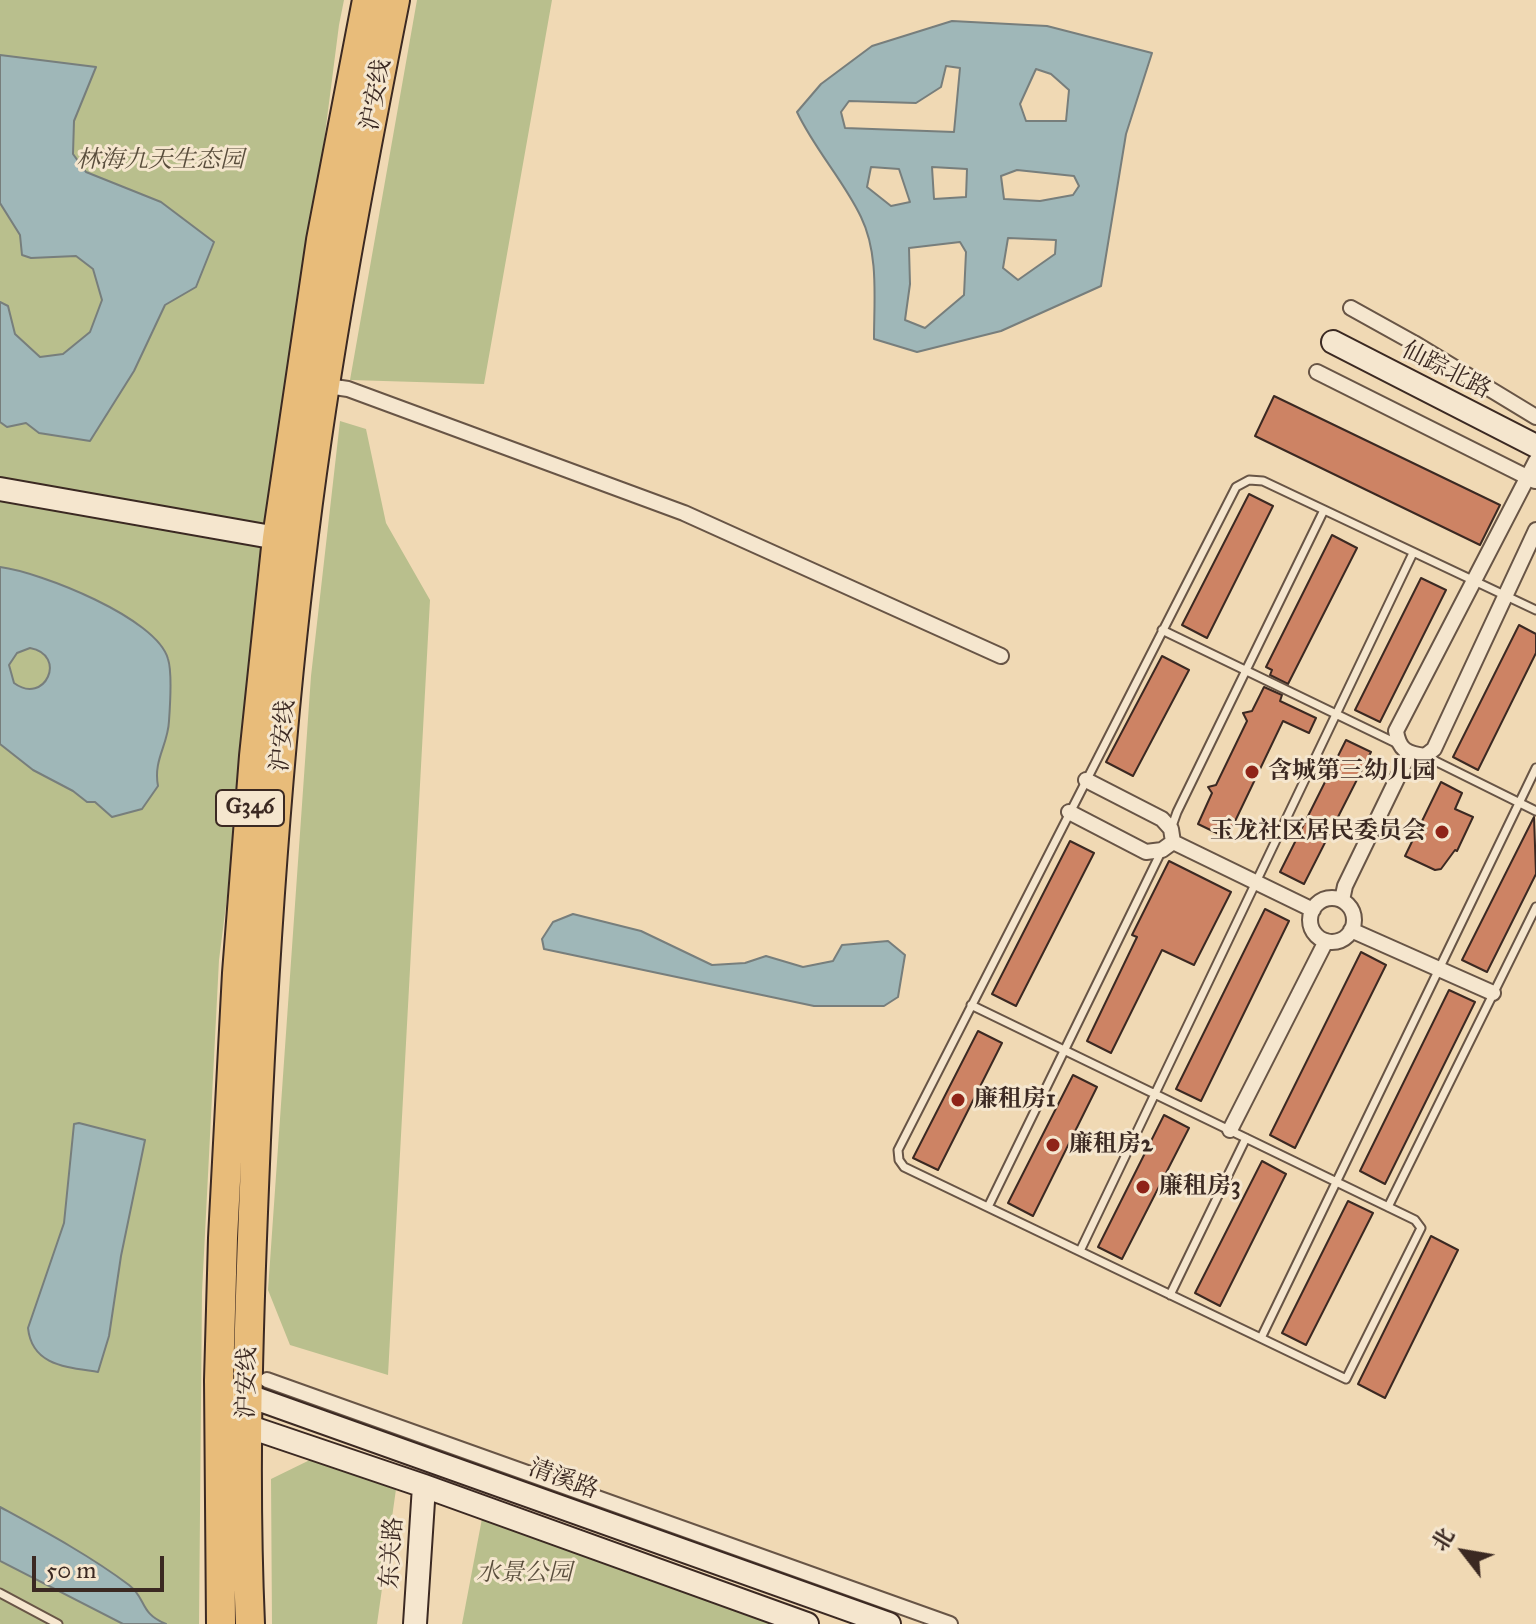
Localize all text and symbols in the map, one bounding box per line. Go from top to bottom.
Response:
street label: 沪安线 [357,57,397,133]
park label: 林海九天生态园 [76,147,244,175]
street label: 仙踪北路 [1397,336,1495,406]
street label: 沪安线 [267,699,301,773]
place label: 含城第三幼儿园 [1268,758,1436,786]
marker: 含城第三幼儿园 [1243,763,1261,781]
road number: G346 [216,790,284,826]
place label: 玉龙社区居民委员会 [1210,818,1426,846]
marker: 玉龙社区居民委员会 [1433,823,1451,841]
place label: 廉租房1 [974,1086,1055,1114]
marker: 廉租房1 [949,1091,967,1109]
place label: 廉租房2 [1069,1131,1153,1159]
marker: 廉租房2 [1044,1136,1062,1154]
place label: 廉租房3 [1159,1173,1241,1201]
marker: 廉租房3 [1134,1178,1152,1196]
street label: 沪安线 [233,1347,263,1419]
street label: 清溪路 [524,1454,602,1506]
north arrow [1424,1512,1504,1592]
street label: 东关路 [376,1516,410,1590]
text: 北 [1426,1523,1460,1556]
scale bar [36,1540,168,1590]
text: 50 m [46,1555,96,1585]
park label: 水景公园 [476,1560,572,1588]

